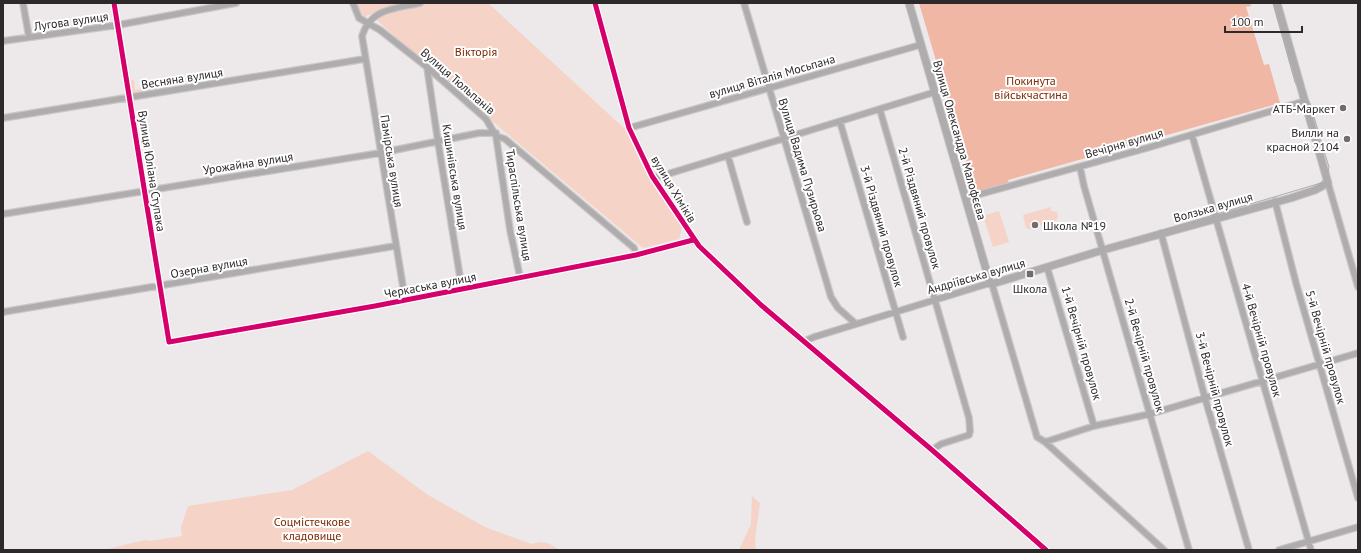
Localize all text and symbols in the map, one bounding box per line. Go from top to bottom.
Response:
street label: Лугова вулиця [32,8,109,34]
scale bar [1225,8,1302,34]
text: 100 m [1231,14,1264,29]
park label: Вікторія [455,44,497,59]
street label: Вулиця Тюльпанів [418,45,498,117]
street label: вулиця Віталія Мосьпана [707,51,837,101]
street label: Вулиця Олександра Малофєєва [930,58,990,222]
street label: Весняна вулиця [140,64,224,92]
park label: Покинута військчастина [994,73,1068,102]
street label: Вулиця Вадима Пузирьова [776,96,831,234]
place label: АТБ-Маркет [1273,101,1335,116]
marker: АТБ-Маркет [1338,103,1348,113]
street label: Вулиця Юліана Ступака [135,109,169,233]
street label: Памірська вулиця [377,114,407,208]
street label: Кишинівська вулиця [439,123,471,231]
street label: Вечірня вулиця [1083,125,1165,161]
place label: Вилли на красной 2104 [1267,125,1339,154]
marker: Вилли на красной 2104 [1342,134,1352,144]
street label: 2-й Різдвяний провулок [895,145,945,271]
street label: Урожайна вулиця [202,148,294,178]
street label: Тираспільська вулиця [503,148,535,262]
street label: вулиця Хіміків [648,153,700,225]
street label: 3-й Різдвяний провулок [857,163,907,289]
street label: Волзька вулиця [1172,189,1254,225]
place label: Школа №19 [1043,218,1106,233]
marker: Школа №19 [1030,220,1040,230]
street label: Озерна вулиця [169,253,249,281]
street label: Андріївська вулиця [925,255,1027,297]
street label: Черкаська вулиця [383,269,477,301]
marker: Школа [1025,269,1035,279]
place label: Школа [1013,281,1047,296]
street label: 4-й Вечірній провулок [1239,281,1286,399]
street label: 1-й Вечірній провулок [1059,284,1106,402]
street label: 5-й Вечірній провулок [1303,288,1350,406]
street label: 2-й Вечірній провулок [1122,296,1169,414]
street label: 3-й Вечірній провулок [1193,330,1238,448]
park label: Соцмістечкове кладовище [274,514,350,543]

